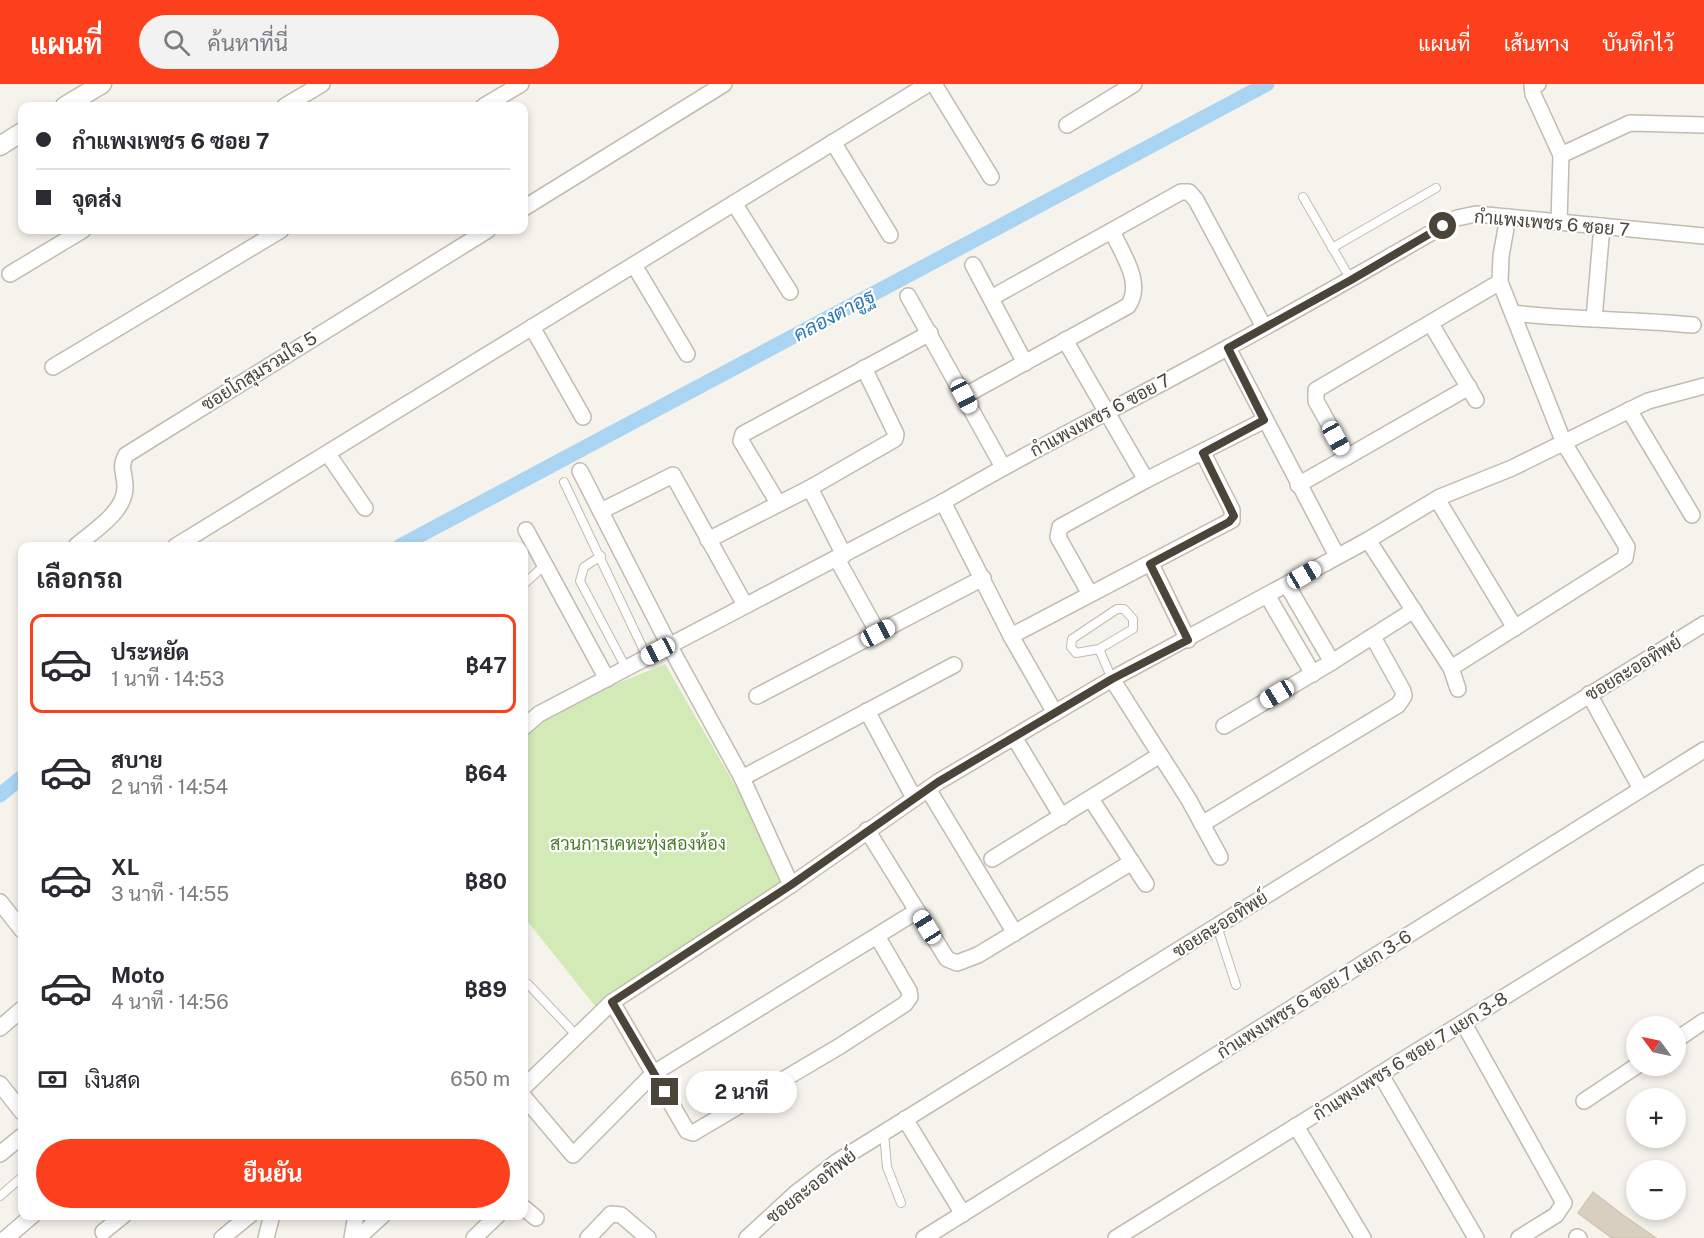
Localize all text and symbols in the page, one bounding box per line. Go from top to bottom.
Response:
search box [139,15,559,69]
icon: search [160,26,193,59]
text: แผนที่ [30,27,103,60]
text: ค้นหาที่นี่ [208,30,288,56]
text: แผนที่ [1418,31,1471,56]
text: เส้นทาง [1504,31,1569,56]
text: บันทึกไว้ [1602,31,1674,56]
text: กำแพงเพชร 6 ซอย 7 [72,128,269,154]
text: จุดส่ง [72,186,122,212]
street label: กำแพงเพชร 6 ซอย 7 [1473,206,1631,240]
route start [1429,212,1456,239]
water label: คลองตาอูฐ [789,283,880,349]
street label: ซอยโกสุมรวมใจ 5 [196,325,322,417]
street label: กำแพงเพชร 6 ซอย 7 [1026,369,1174,461]
car [948,376,980,416]
car [1319,418,1353,458]
car [1284,558,1324,592]
text: เลือกรถ [36,562,123,594]
car [858,617,898,649]
street label: ซอยละออทิพย์ [1580,629,1685,705]
car [638,635,678,667]
icon: car [39,637,93,691]
text: ประหยัด [111,639,189,665]
text: ฿47 [466,652,507,678]
text: 1 นาที · 14:53 [111,667,224,691]
car [1257,677,1297,711]
icon: car [39,745,93,799]
text: สบาย [111,747,163,773]
text: ฿64 [465,760,507,786]
text: 2 นาที · 14:54 [111,775,228,799]
park label: สวนการเคหะทุ่งสองห้อง [550,832,726,856]
icon: car [39,853,93,907]
text: XL [111,854,139,880]
text: ฿80 [465,868,507,894]
text: 3 นาที · 14:55 [111,882,229,906]
street label: ซอยละออทิพย์ [1167,885,1271,962]
car [910,907,944,947]
street label: กำแพงเพชร 6 ซอย 7 แยก 3-6 [1213,925,1415,1063]
icon: car [39,961,93,1015]
text: Moto [111,962,165,988]
text: ฿89 [465,976,507,1002]
street label: กำแพงเพชร 6 ซอย 7 แยก 3-8 [1309,987,1511,1125]
text: 4 นาที · 14:56 [111,990,229,1014]
north arrow [1626,1016,1686,1076]
map controls [1626,1016,1686,1220]
icon: cash [36,1063,69,1096]
text: เงินสด [84,1067,141,1093]
text: 650 m [450,1067,510,1091]
callout: 2 นาที [686,1071,797,1113]
route end [651,1078,678,1105]
text: 2 นาที [715,1080,768,1104]
button: + [1626,1088,1686,1148]
button: ยืนยัน [36,1139,510,1208]
street label: ซอยละออทิพย์ [761,1143,860,1228]
button: − [1626,1160,1686,1220]

